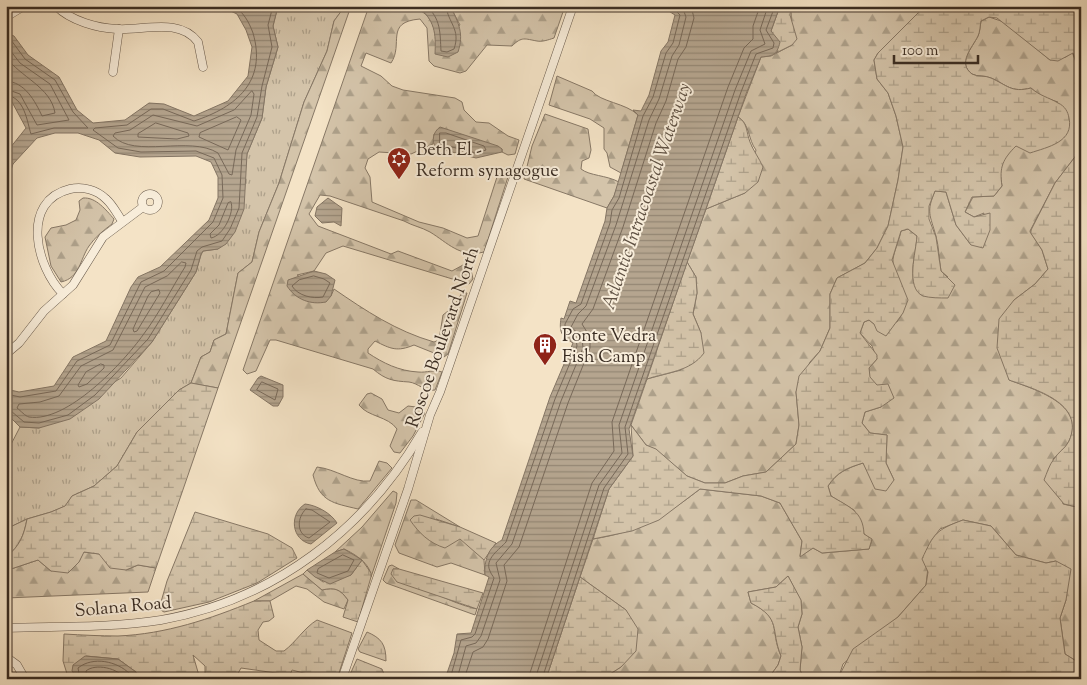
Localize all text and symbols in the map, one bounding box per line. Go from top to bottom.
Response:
scale bar [894,32,978,64]
text: 100 m [902,41,939,62]
water label: Atlantic Intracoastal Waterway [596,80,699,314]
place label: Beth El - Reform synagogue [416,138,559,185]
synagogue icon: Beth El - Reform synagogue [386,146,412,180]
street label: Roscoe Boulevard North [401,243,487,432]
place label: Ponte Vedra Fish Camp [562,324,656,371]
building icon: Ponte Vedra Fish Camp [532,332,558,366]
street label: Solana Road [74,591,173,625]

